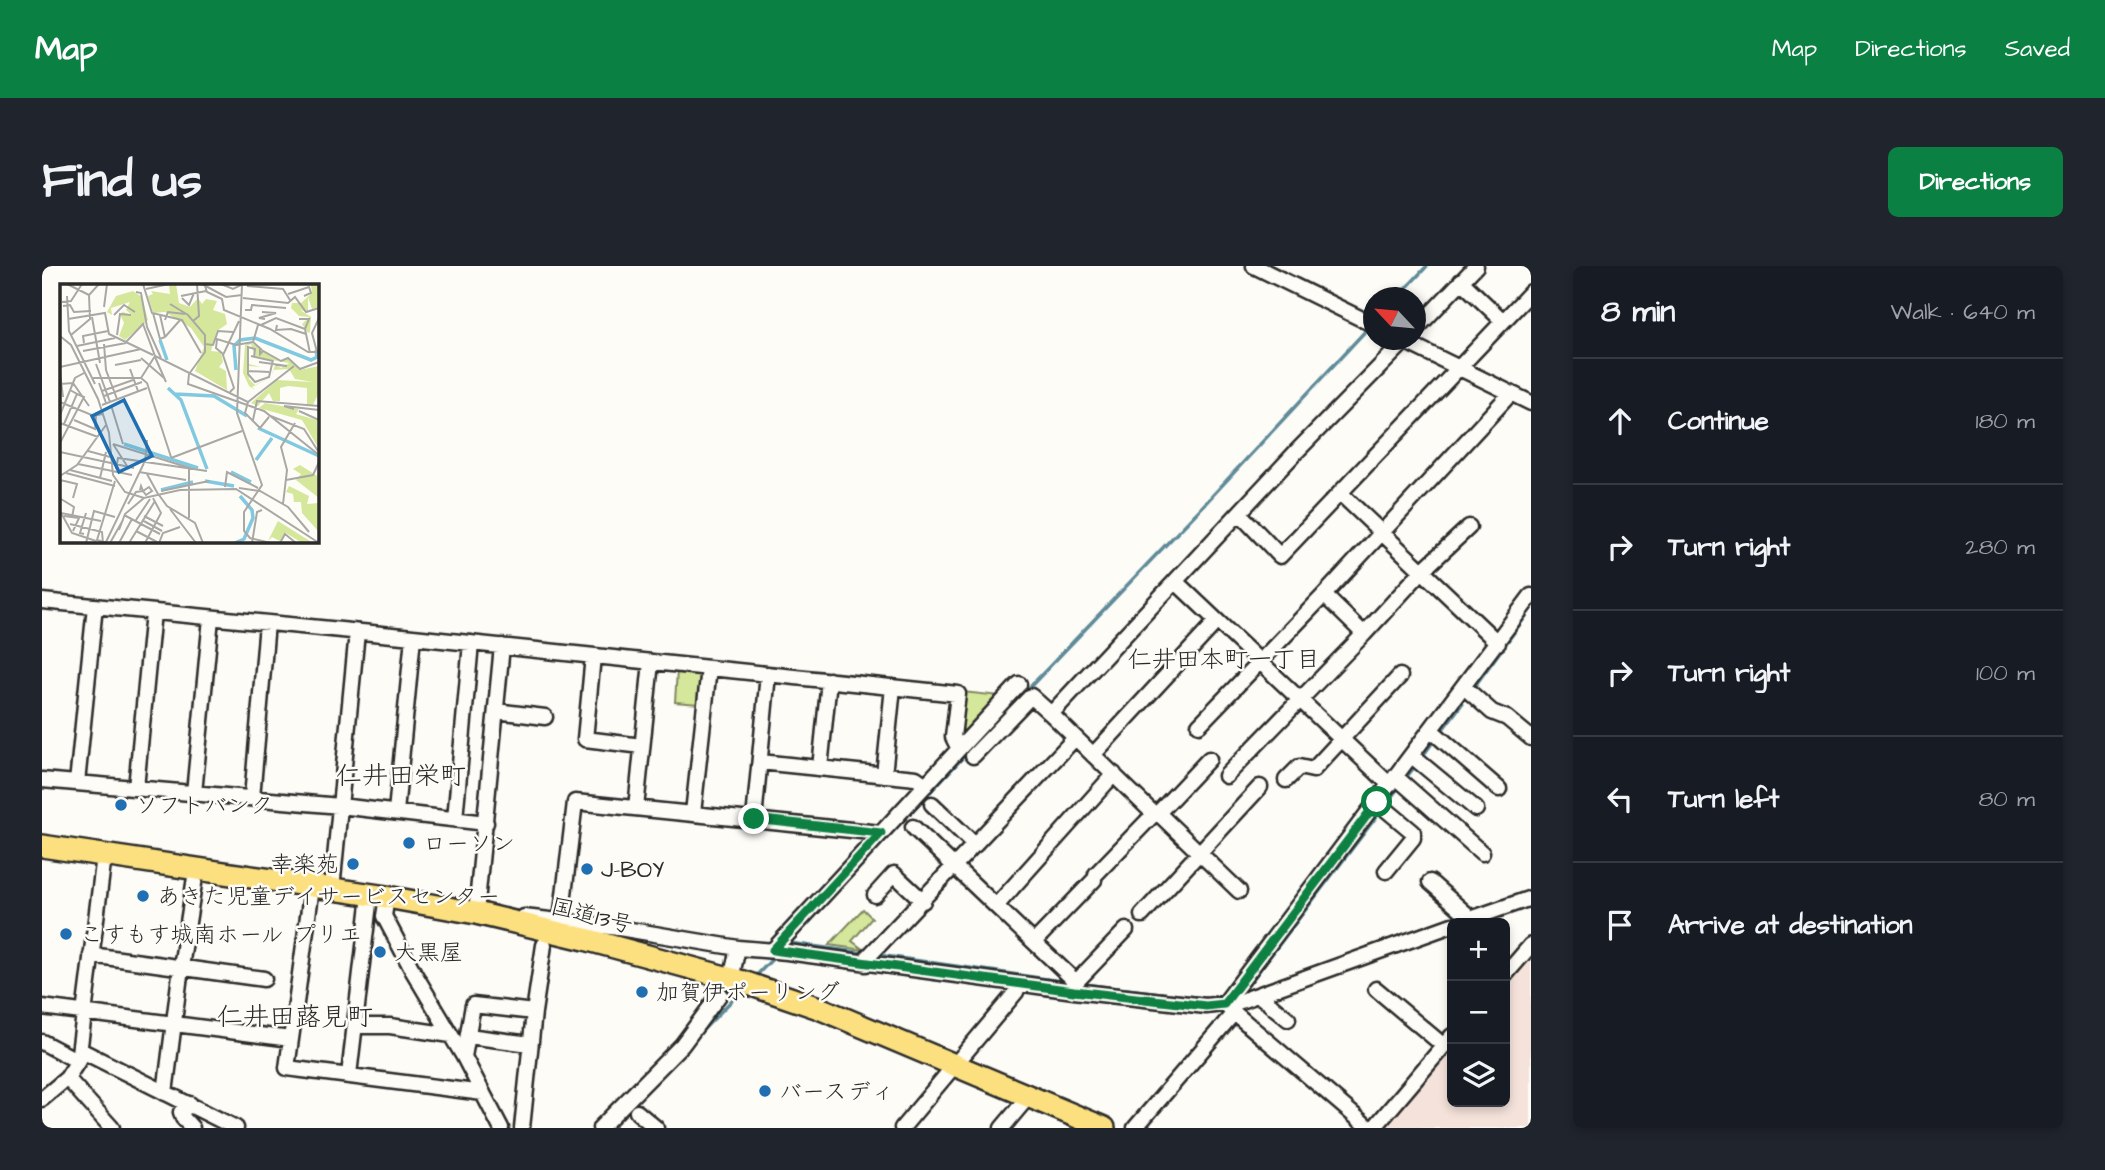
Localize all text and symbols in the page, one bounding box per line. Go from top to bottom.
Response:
text: Map [35,26,97,72]
text: Map [1772,32,1817,66]
text: Directions [1855,32,1967,66]
text: Saved [2005,32,2070,66]
button: Directions [1888,147,2063,217]
text: Find us [42,148,202,216]
inset map [60,284,318,542]
north arrow [1363,287,1426,350]
text: 8 min [1601,291,1675,333]
text: Walk · 640 m [1891,296,2035,328]
icon: ahead [1601,402,1639,440]
text: Continue [1668,403,1769,439]
text: 180 m [1976,405,2035,437]
icon: right [1601,528,1639,566]
text: Turn right [1668,529,1790,565]
text: 280 m [1965,531,2035,563]
district label: 仁井田本町一丁目 [1128,643,1320,677]
icon: right [1601,654,1639,692]
text: Turn right [1668,655,1790,691]
text: 100 m [1976,657,2035,689]
district label: 仁井田栄町 [336,758,466,794]
icon: left [1601,780,1639,818]
text: Turn left [1668,781,1779,817]
text: 80 m [1978,783,2035,815]
route start [1361,786,1392,817]
place label: ソフトバンク [135,790,273,822]
marker: ソフトバンク [113,797,129,813]
route end [738,803,769,834]
place label: ローソン [423,828,515,860]
marker: ローソン [401,835,417,851]
place label: 幸楽苑 [270,849,339,881]
place label: J-BOY [601,854,664,886]
marker: 幸楽苑 [345,856,361,872]
marker: J-BOY [579,861,595,877]
place label: あきた児童デイサービスセンター [157,881,500,913]
marker: あきた児童デイサービスセンター [135,888,151,904]
street label: 国道13号 [547,890,636,942]
icon: arrive [1601,906,1639,944]
text: Arrive at destination [1668,907,1913,943]
map controls [1447,918,1510,1107]
button: + [1447,918,1510,981]
place label: こすもす城南ホール プリエ [80,919,362,951]
marker: こすもす城南ホール プリエ [58,926,74,942]
place label: 大黒屋 [394,937,463,969]
marker: 大黒屋 [372,944,388,960]
place label: 加賀伊ポーリング [656,977,840,1009]
button: − [1447,981,1510,1044]
marker: 加賀伊ポーリング [634,984,650,1000]
district label: 仁井田蕗見町 [217,999,373,1035]
button: layers [1447,1044,1510,1107]
place label: バースディ [779,1076,894,1108]
marker: バースディ [757,1083,773,1099]

